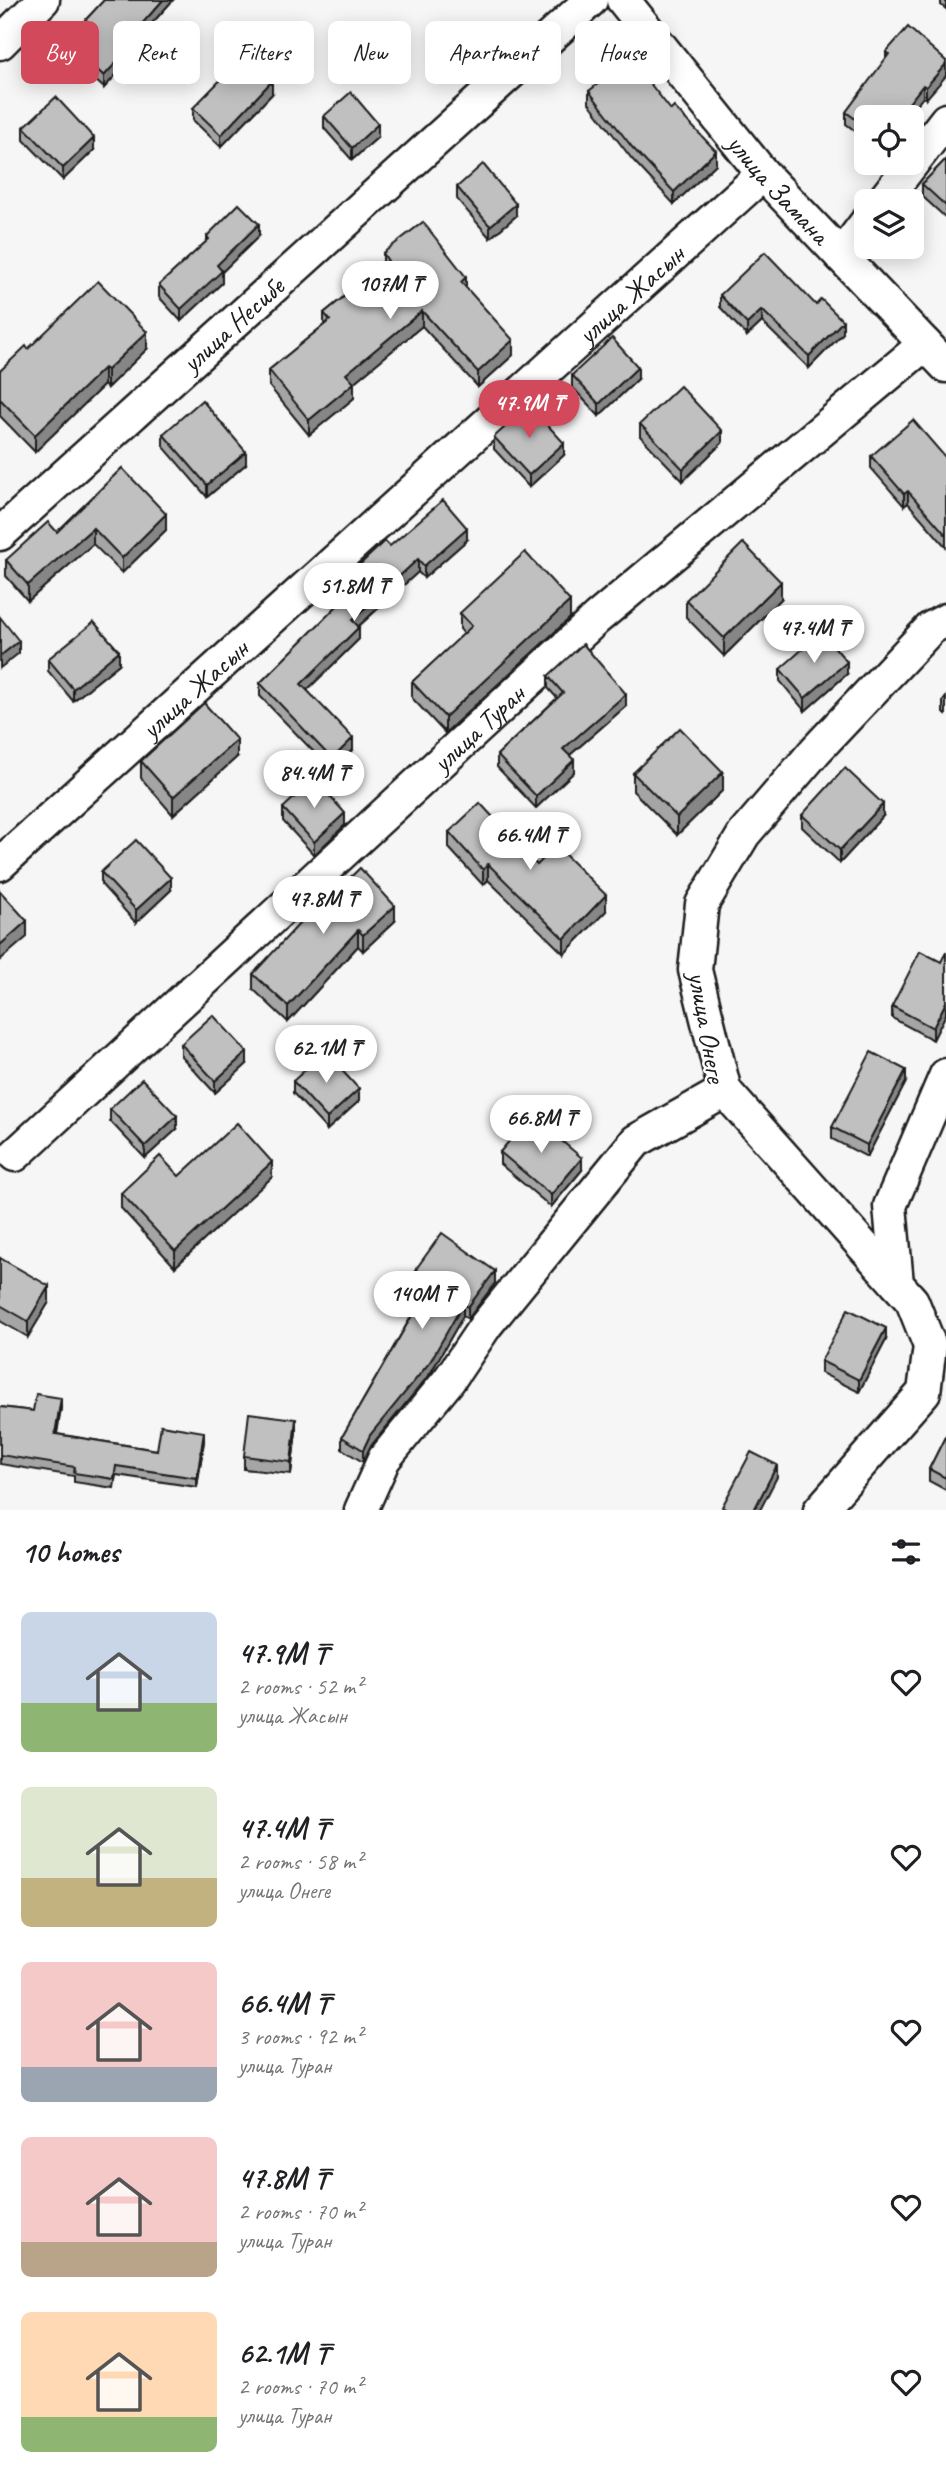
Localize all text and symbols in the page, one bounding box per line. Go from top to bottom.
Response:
chip: Buy [21,21,99,84]
chip: Rent [113,21,200,84]
chip: Filters [214,21,314,84]
chip: New [328,21,411,84]
chip: Apartment [425,21,561,84]
chip: House [575,21,670,84]
map controls [854,105,924,259]
button: locate [854,105,924,175]
street label: улица Замана [718,125,839,254]
button: layers [854,189,924,259]
street label: улица Жасын [568,236,693,353]
pin: 107M ₸ [333,262,447,321]
street label: улица Несибе [173,268,293,381]
text: 107M ₸ [358,269,422,298]
pin: 47.9M ₸ [464,380,594,440]
text: 47.9M ₸ [495,388,563,417]
pin: 51.8M ₸ [289,564,419,623]
text: 51.8M ₸ [320,571,388,600]
pin: 47.4M ₸ [749,606,879,665]
text: 47.4M ₸ [779,613,849,642]
street label: улица Жасын [132,630,257,747]
street label: улица Туран [423,676,533,781]
pin: 84.4M ₸ [249,750,379,810]
text: 84.4M ₸ [279,758,349,787]
pin: 66.4M ₸ [465,812,595,872]
text: 66.4M ₸ [495,820,565,849]
pin: 47.8M ₸ [258,876,388,936]
text: 47.8M ₸ [288,884,358,913]
street label: улица Онеге [680,967,735,1087]
pin: 62.1M ₸ [261,1026,391,1085]
text: 62.1M ₸ [291,1033,361,1062]
pin: 66.8M ₸ [476,1096,606,1155]
text: 66.8M ₸ [506,1103,576,1132]
pin: 140M ₸ [365,1272,479,1331]
text: 140M ₸ [390,1279,454,1308]
text: 10 homes [21,1533,119,1571]
icon: filters [887,1533,925,1571]
text: 47.9M ₸ [238,1634,328,1672]
icon: home [77,1640,161,1724]
icon: heart [887,1663,925,1701]
text: 2 rooms · 52 m² [238,1672,362,1701]
text: улица Жасын [238,1701,347,1730]
text: 47.4M ₸ [238,1809,328,1847]
icon: home [77,1815,161,1899]
icon: heart [887,1838,925,1876]
text: 2 rooms · 58 m² [238,1847,362,1876]
text: улица Онеге [238,1876,330,1905]
text: 66.4M ₸ [238,1984,329,2022]
icon: home [77,1990,161,2074]
icon: heart [887,2013,925,2051]
text: 3 rooms · 92 m² [238,2022,362,2051]
text: улица Туран [238,2051,331,2080]
text: 47.8M ₸ [238,2159,328,2197]
icon: home [77,2165,161,2249]
icon: heart [887,2188,925,2226]
text: 2 rooms · 70 m² [238,2197,362,2226]
text: улица Туран [238,2226,331,2255]
text: 62.1M ₸ [238,2334,329,2372]
icon: home [77,2340,161,2424]
icon: heart [887,2363,925,2401]
text: 2 rooms · 70 m² [238,2372,362,2401]
text: улица Туран [238,2401,331,2430]

